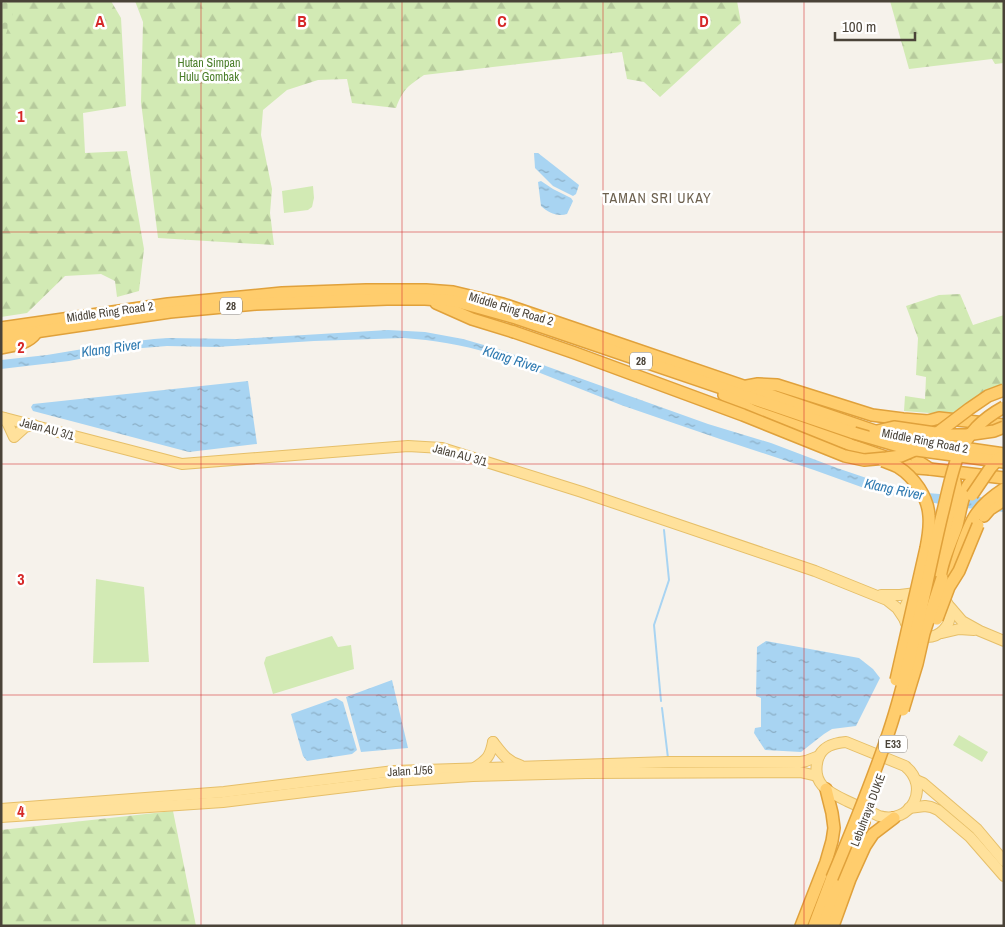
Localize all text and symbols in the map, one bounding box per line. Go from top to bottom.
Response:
text: A [95,10,105,32]
text: B [297,10,307,32]
text: C [497,10,507,32]
text: D [699,10,709,32]
scale bar [835,10,915,42]
text: 100 m [842,16,876,37]
park label: Hutan Simpan Hulu Gombak [178,55,240,85]
text: 1 [17,105,25,127]
district label: TAMAN SRI UKAY [602,189,712,207]
street label: Middle Ring Road 2 [467,289,555,329]
street label: Middle Ring Road 2 [66,298,154,326]
road number: 28 [220,298,242,314]
water label: Klang River [80,335,143,361]
text: 2 [17,336,25,358]
water label: Klang River [481,341,544,377]
road number: 28 [630,352,652,370]
street label: Jalan AU 3/1 [18,414,77,444]
street label: Middle Ring Road 2 [881,425,969,457]
street label: Jalan AU 3/1 [431,440,490,470]
water label: Klang River [863,474,926,504]
text: 3 [17,568,25,590]
road number: E33 [879,736,907,752]
street label: Jalan 1/56 [387,762,433,780]
street label: Lebuhraya DUKE [847,771,889,849]
text: 4 [17,800,25,822]

